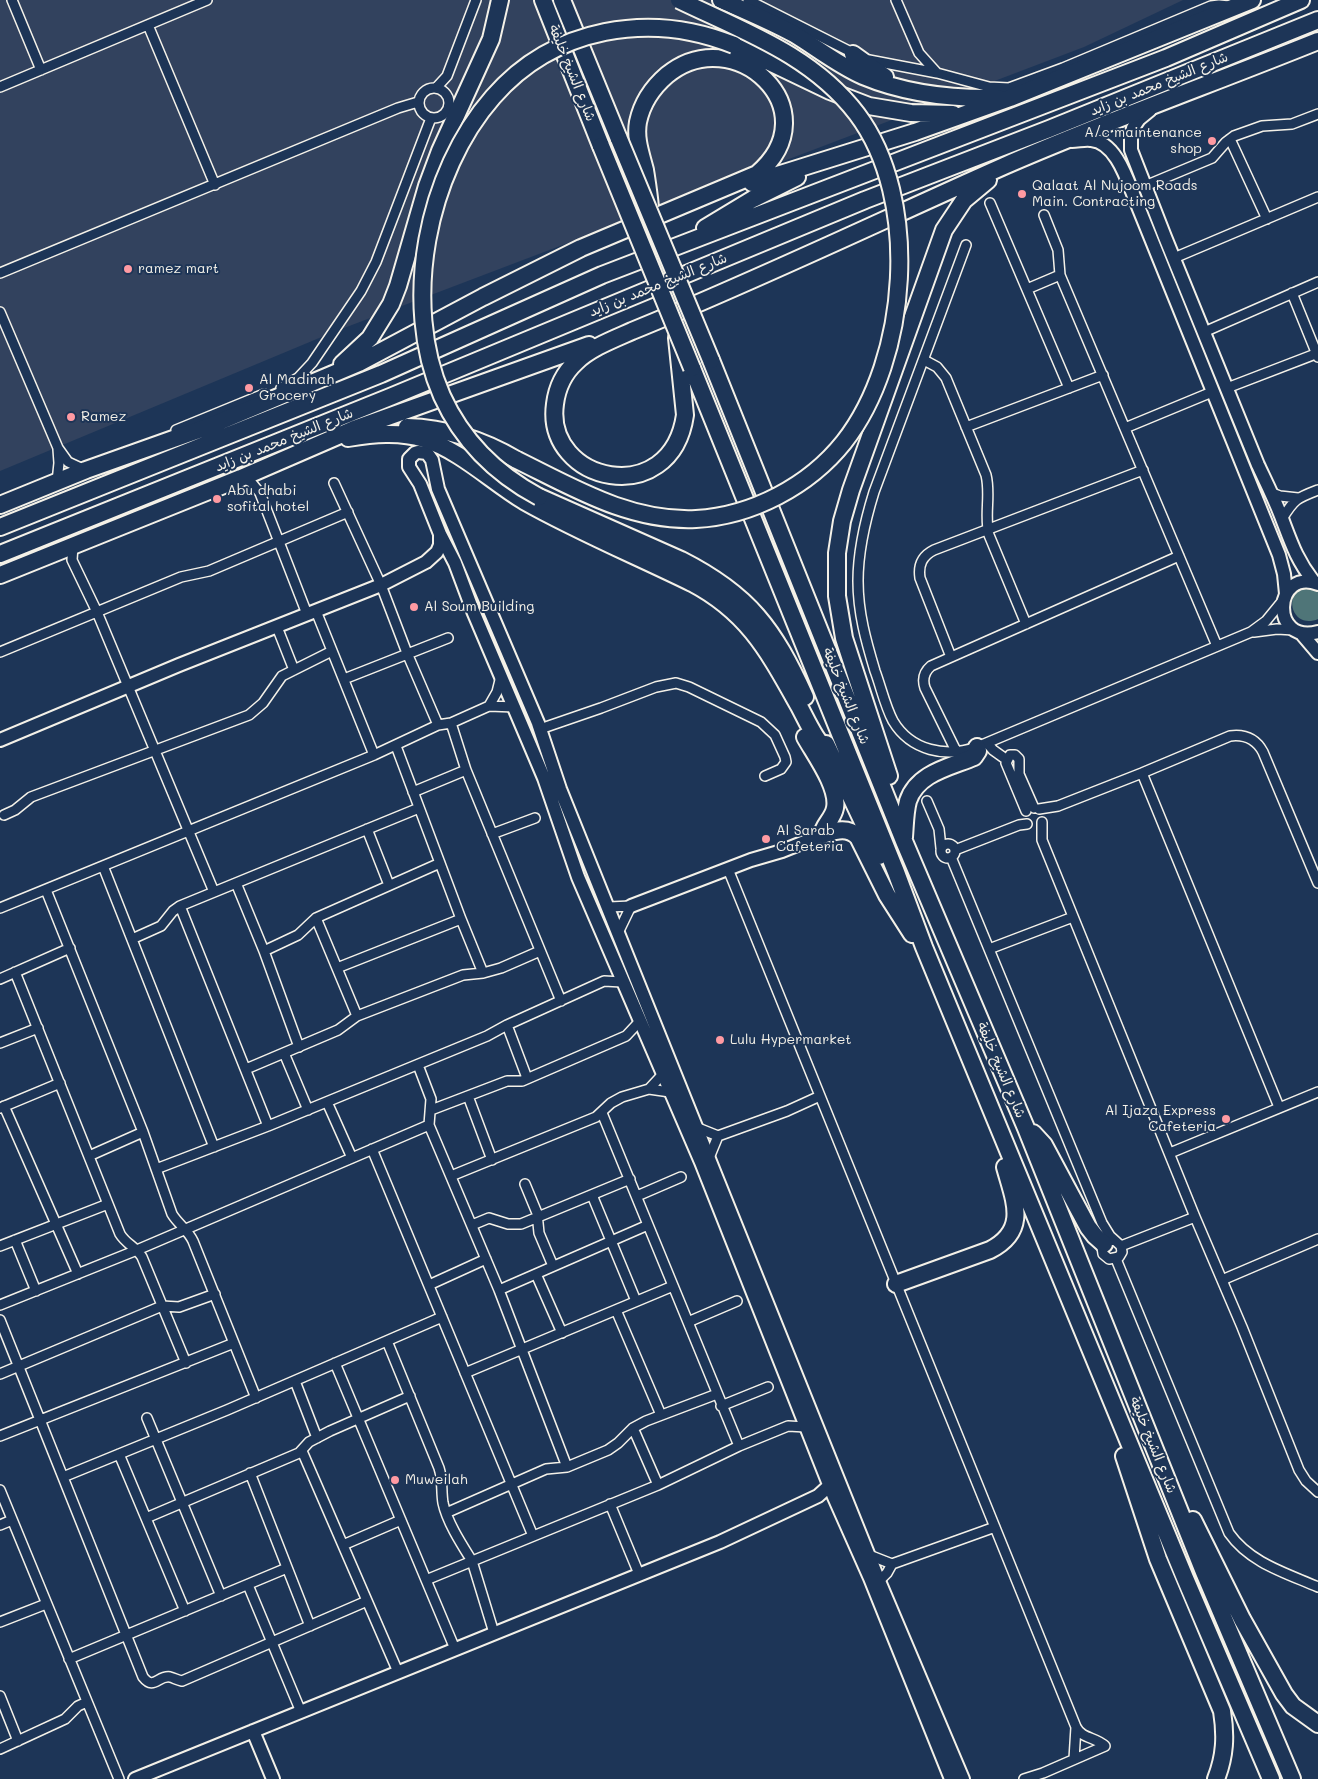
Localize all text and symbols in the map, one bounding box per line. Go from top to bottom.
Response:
street label: شارع الشيخ خليفة [545,22,599,124]
street label: شارع الشيخ محمد بن زايد [1087,49,1231,119]
place label: A/c maintenance shop [1084,125,1202,158]
marker: A/c maintenance shop [1206,135,1218,147]
place label: Qalaat Al Nujoom Roads Main. Contracting [1032,178,1198,210]
marker: Qalaat Al Nujoom Roads Main. Contracting [1016,188,1028,200]
street label: شارع الشيخ محمد بن زايد [586,250,730,320]
place label: ramez mart [138,261,219,277]
marker: ramez mart [122,263,134,275]
place label: Al Madinah Grocery [259,372,334,404]
marker: Al Madinah Grocery [243,382,255,394]
street label: شارع الشيخ محمد بن زايد [212,405,356,475]
place label: Ramez [81,409,126,425]
marker: Ramez [65,411,77,423]
place label: Abu dhabi sofital hotel [227,483,309,516]
marker: Abu dhabi sofital hotel [211,493,223,505]
place label: Al Soum Building [424,599,534,615]
marker: Al Soum Building [408,601,420,613]
street label: شارع الشيخ خليفة [819,645,873,747]
place label: Al Sarab Cafeteria [776,823,844,856]
marker: Al Sarab Cafeteria [760,833,772,845]
street label: شارع الشيخ خليفة [973,1019,1029,1121]
place label: Lulu Hypermarket [730,1032,851,1048]
marker: Lulu Hypermarket [714,1034,726,1046]
place label: Al Ijaza Express Cafeteria [1105,1103,1216,1136]
marker: Al Ijaza Express Cafeteria [1220,1113,1232,1125]
street label: شارع الشيخ خليفة [1126,1394,1180,1496]
place label: Muweilah [405,1472,468,1488]
marker: Muweilah [389,1474,401,1486]

